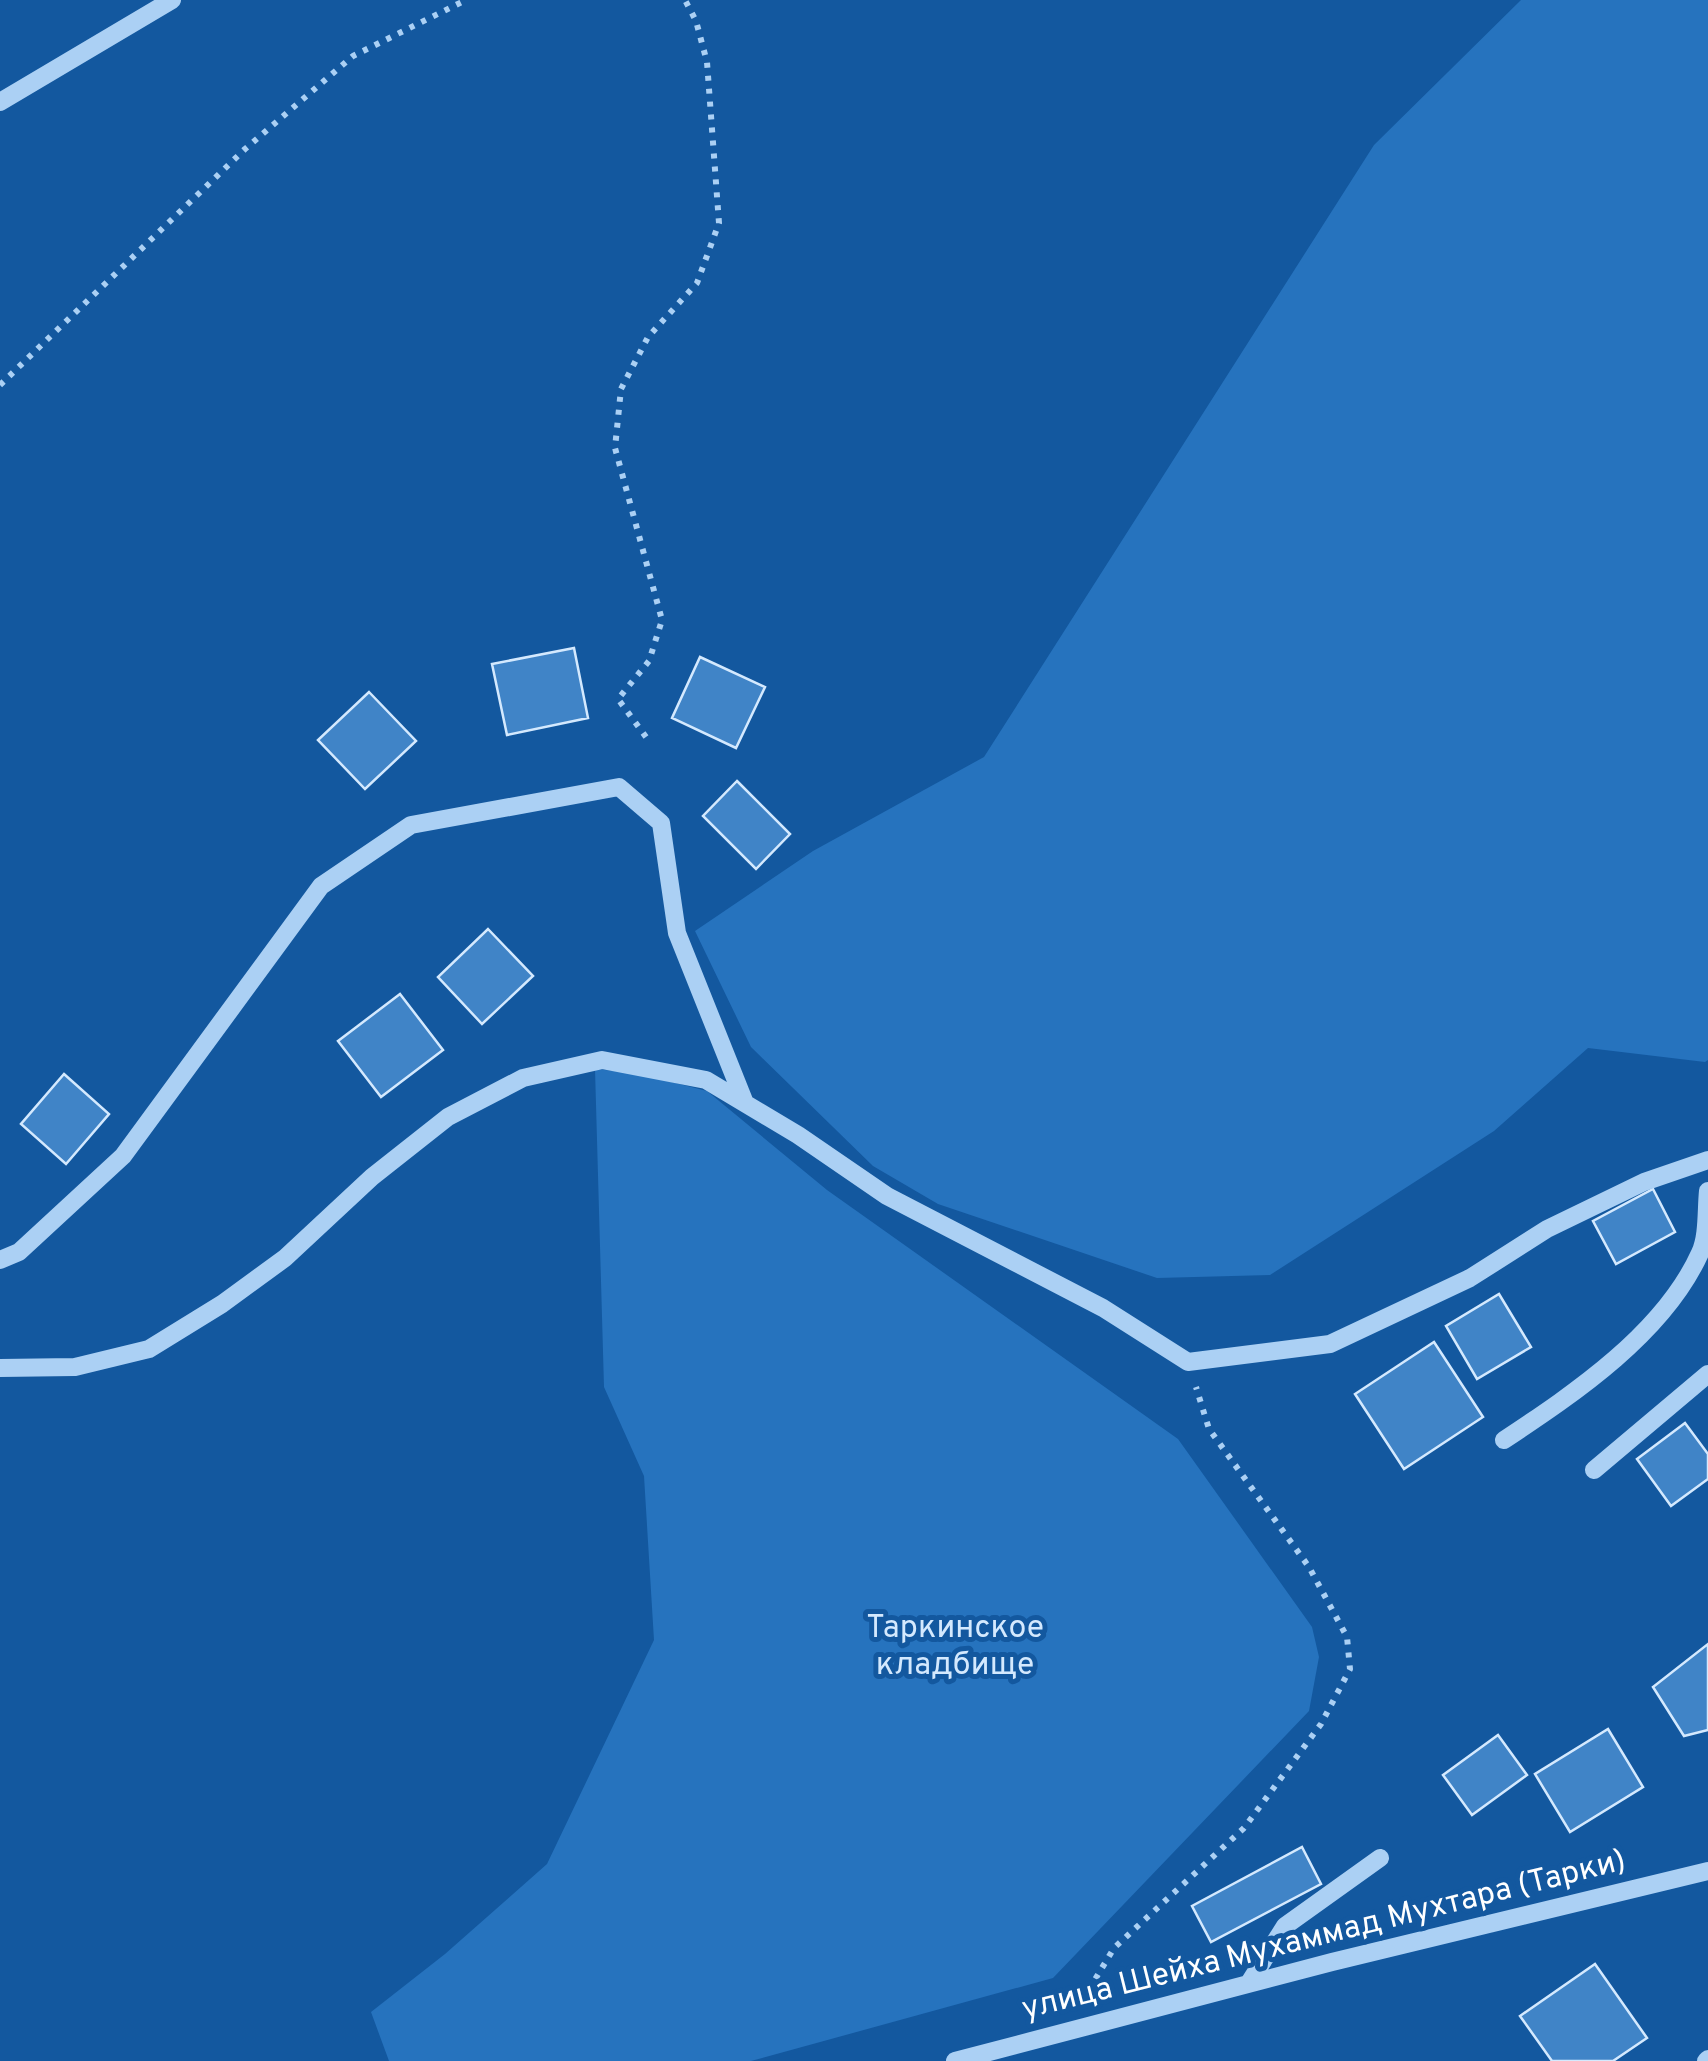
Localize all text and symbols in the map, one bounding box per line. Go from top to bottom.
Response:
park label: Таркинское кладбище [866,1609,1044,1686]
street label: улица Шейха Мухаммад Мухтара (Тарки) [1018,1842,1630,2030]

